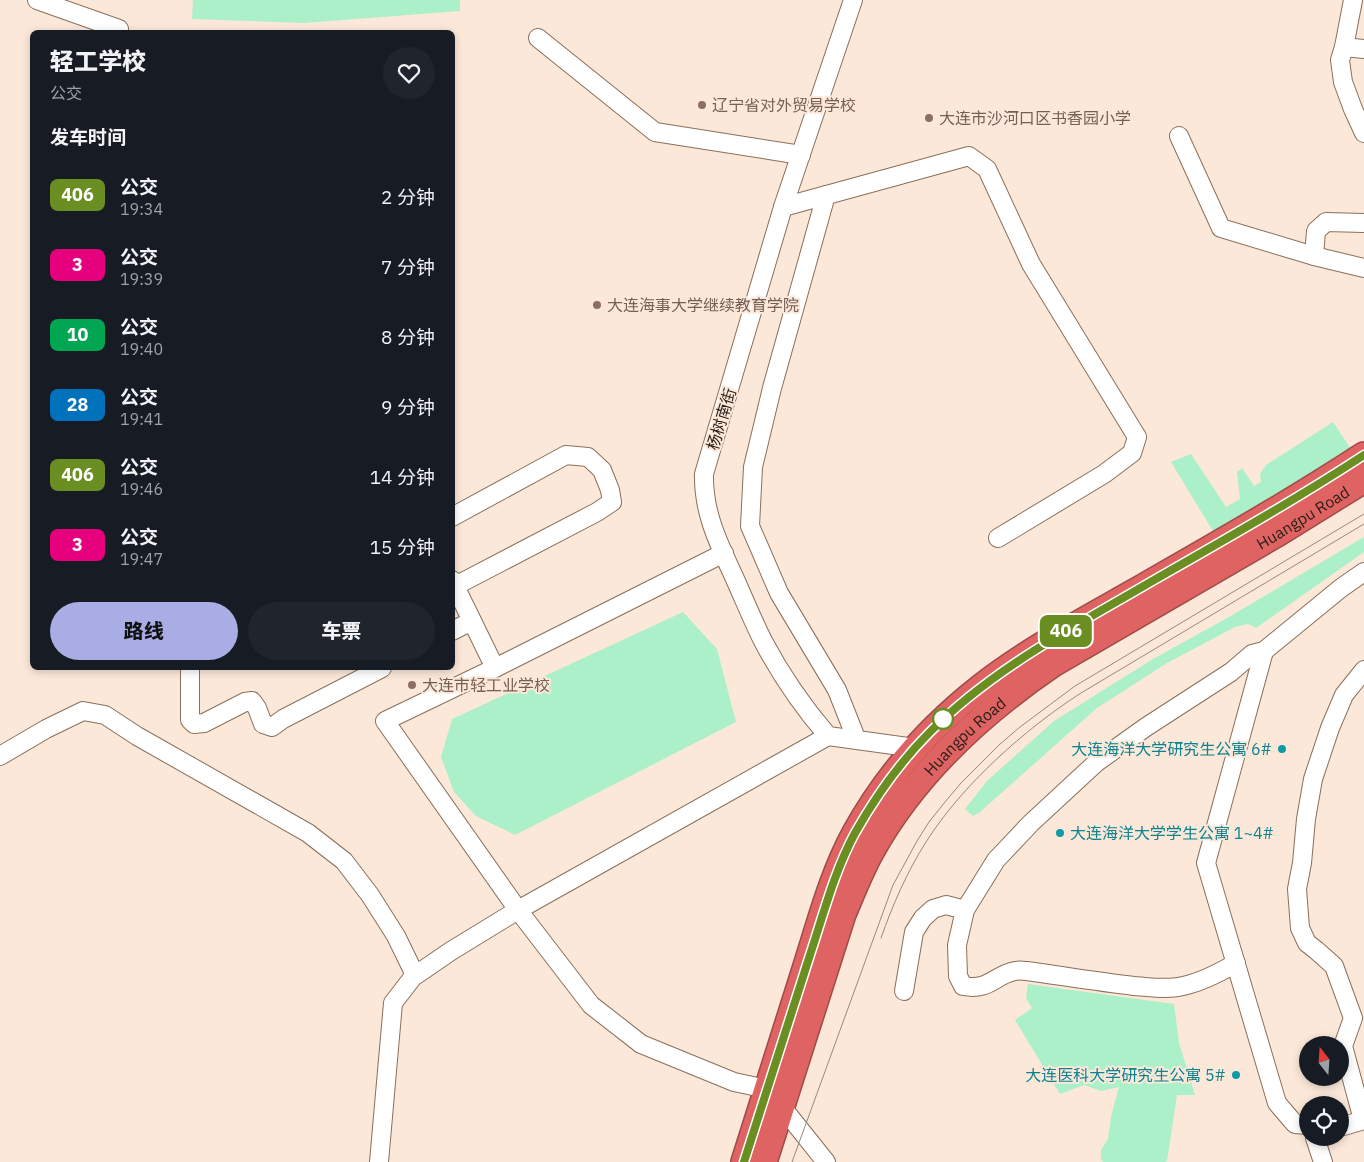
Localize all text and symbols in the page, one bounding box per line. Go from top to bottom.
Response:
text: 轻工学校 [50,45,146,77]
button: heart [383,47,435,99]
text: 公交 [50,83,82,103]
place label: 辽宁省对外贸易学校 [712,95,856,115]
marker: 辽宁省对外贸易学校 [696,99,708,111]
place label: 大连市沙河口区书香园小学 [939,108,1131,128]
marker: 大连市沙河口区书香园小学 [923,112,935,124]
text: 发车时间 [50,125,126,149]
text: 公交 [120,175,158,199]
text: 406 [61,183,94,206]
text: 2 分钟 [381,185,435,209]
text: 19:34 [120,199,163,219]
text: 公交 [120,245,158,269]
text: 3 [72,253,83,276]
text: 7 分钟 [381,255,435,279]
text: 19:39 [120,269,163,289]
place label: 大连海事大学继续教育学院 [607,295,799,315]
marker: 大连海事大学继续教育学院 [591,299,603,311]
text: 公交 [120,315,158,339]
text: 10 [67,323,88,346]
text: 8 分钟 [381,325,435,349]
text: 19:40 [120,339,163,359]
text: 公交 [120,385,158,409]
street label: 杨树南街 [702,385,740,453]
text: 28 [67,393,88,416]
text: 9 分钟 [381,395,435,419]
text: 19:41 [120,409,163,429]
text: 公交 [120,455,158,479]
text: 406 [61,463,94,486]
text: 14 分钟 [370,465,435,489]
text: 19:46 [120,479,163,499]
street label: Huangpu Road [1253,482,1353,554]
text: 公交 [120,525,158,549]
text: 3 [72,533,83,556]
text: 15 分钟 [370,535,435,559]
text: 19:47 [120,549,163,569]
button: 路线 [50,602,238,660]
button: 车票 [248,602,435,660]
line badge: 406 [1037,615,1095,647]
text: 406 [1050,619,1082,642]
place label: 大连市轻工业学校 [422,675,550,695]
marker: 大连市轻工业学校 [406,679,418,691]
street label: Huangpu Road [919,693,1010,780]
unlabelled marker [932,708,954,730]
place label: 大连海洋大学研究生公寓 6# [1071,739,1272,759]
marker: 大连海洋大学研究生公寓 6# [1276,743,1288,755]
place label: 大连海洋大学学生公寓 1~4# [1070,823,1274,843]
marker: 大连海洋大学学生公寓 1~4# [1054,827,1066,839]
north arrow [1299,1036,1349,1086]
map controls [1299,1036,1349,1146]
place label: 大连医科大学研究生公寓 5# [1025,1065,1226,1085]
marker: 大连医科大学研究生公寓 5# [1230,1069,1242,1081]
button: locate [1299,1096,1349,1146]

